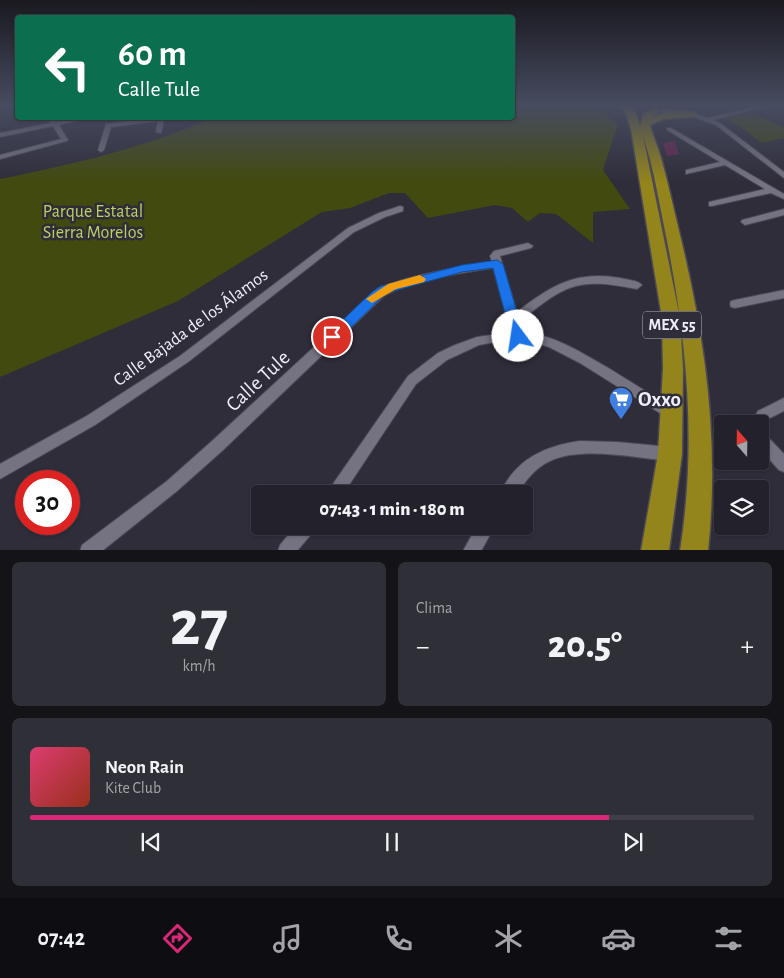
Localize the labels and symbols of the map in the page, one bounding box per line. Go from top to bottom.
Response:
park label: Parque Estatal Sierra Morelos [43,203,143,242]
street label: Calle Bajada de los Álamos [109,264,271,390]
position arrow [491,309,543,361]
road number: MEX 55 [643,312,701,338]
pin [311,316,353,358]
street label: Calle Tule [222,347,294,415]
supermarket icon: Oxxo [608,386,634,420]
place label: Oxxo [638,389,681,410]
north arrow [714,415,769,470]
speed limit sign: 30 [15,470,80,535]

